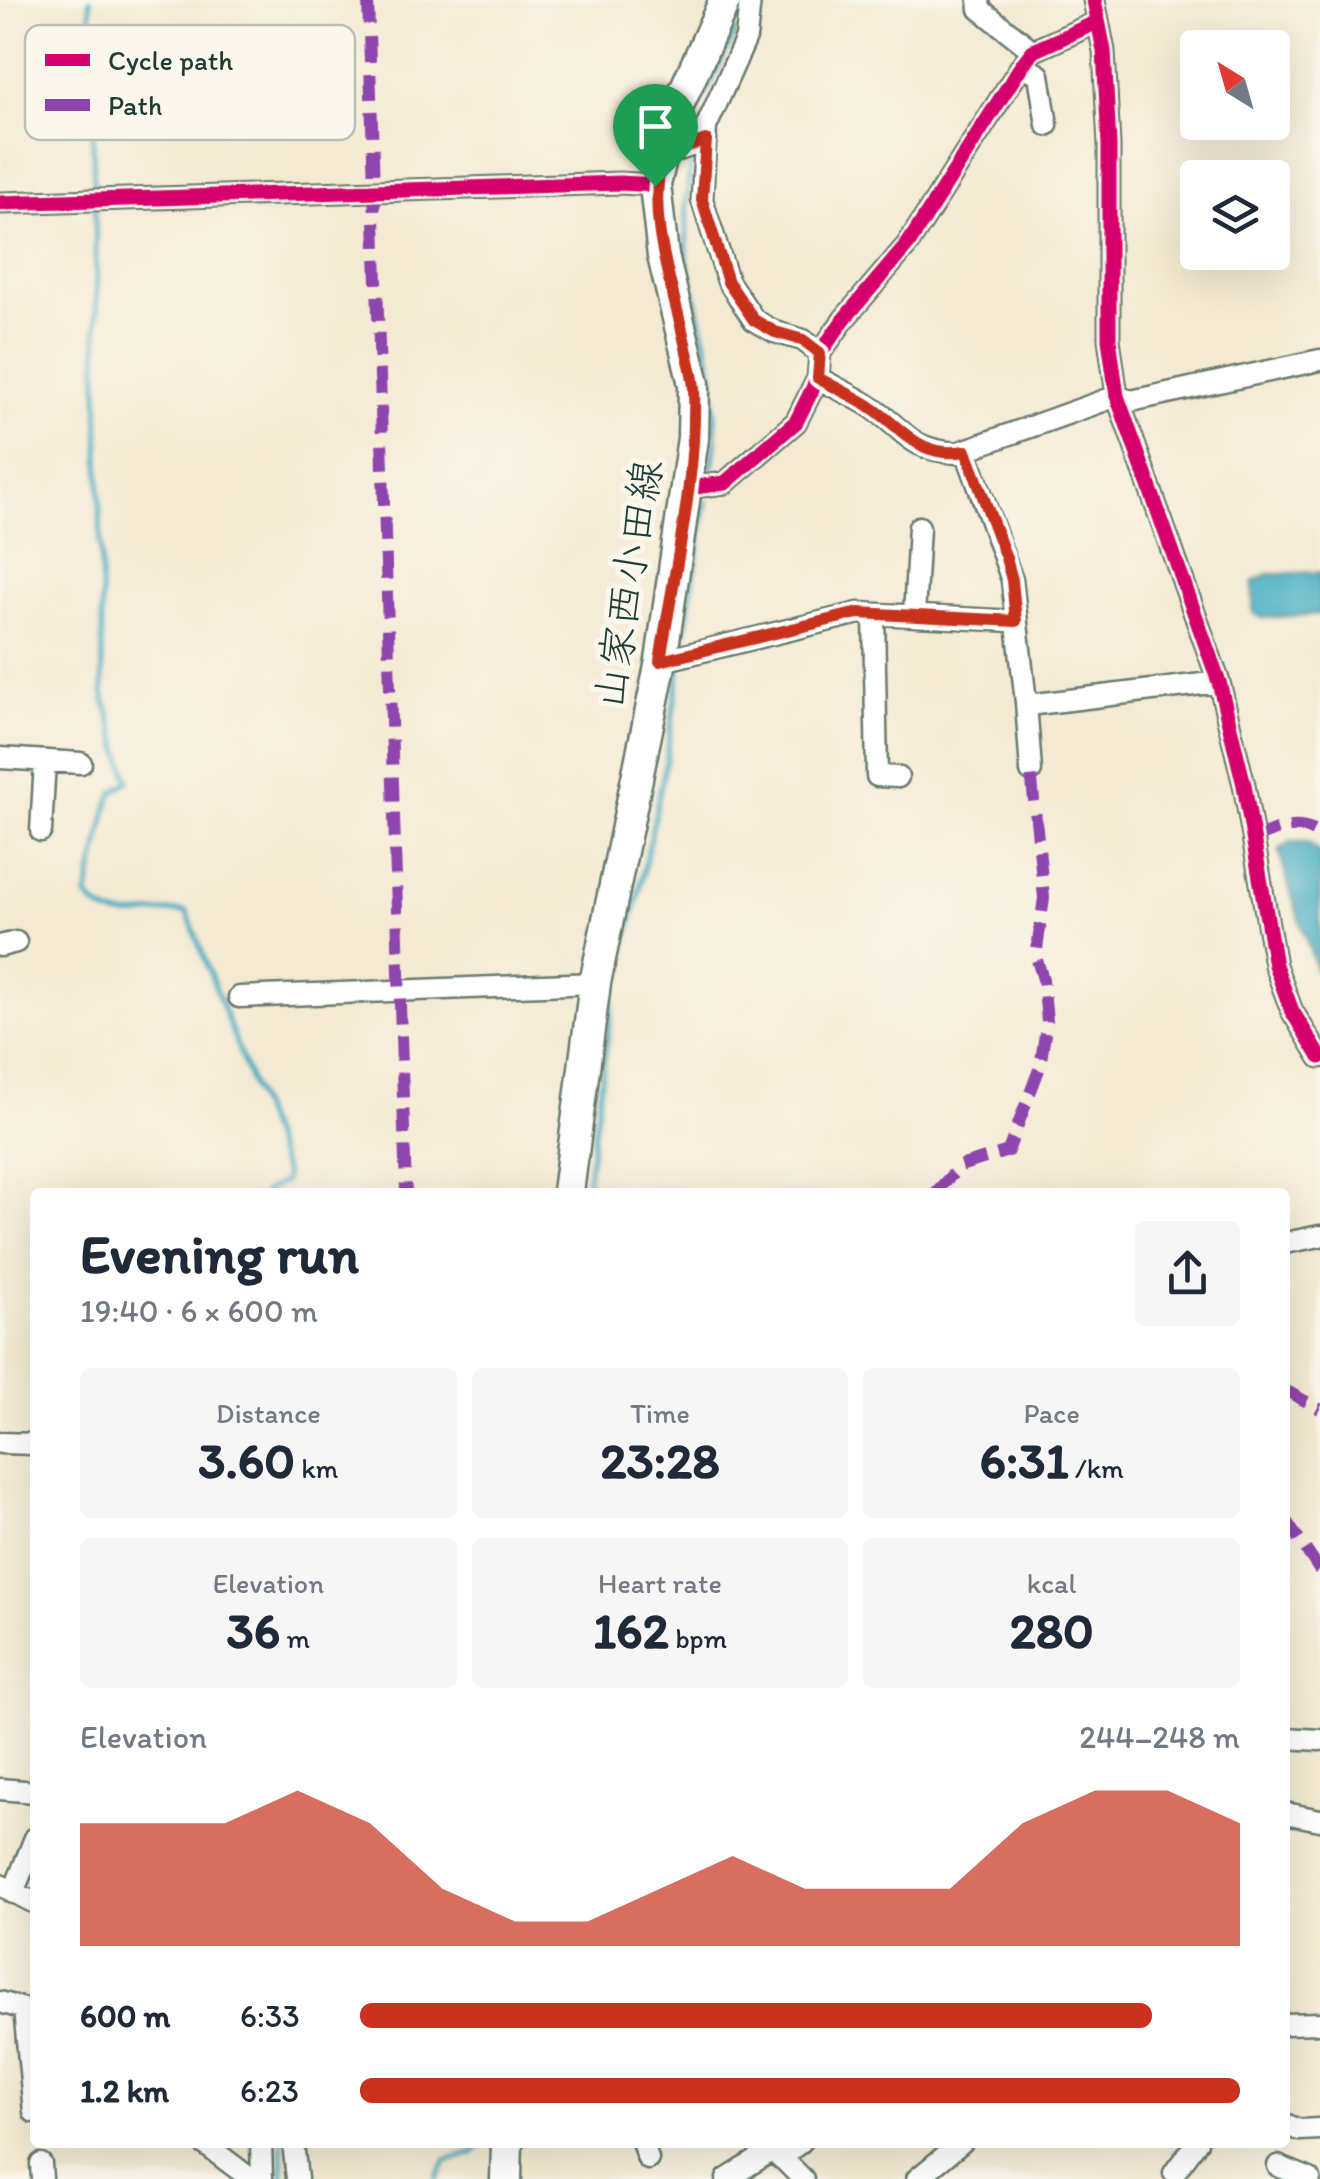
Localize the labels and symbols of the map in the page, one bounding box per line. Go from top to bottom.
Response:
legend [25,25,355,140]
north arrow [1180,30,1290,140]
text: Cycle path [108,43,233,77]
pin [613,84,698,187]
text: Path [108,88,162,122]
street label: 山家西小田線 [583,456,672,713]

